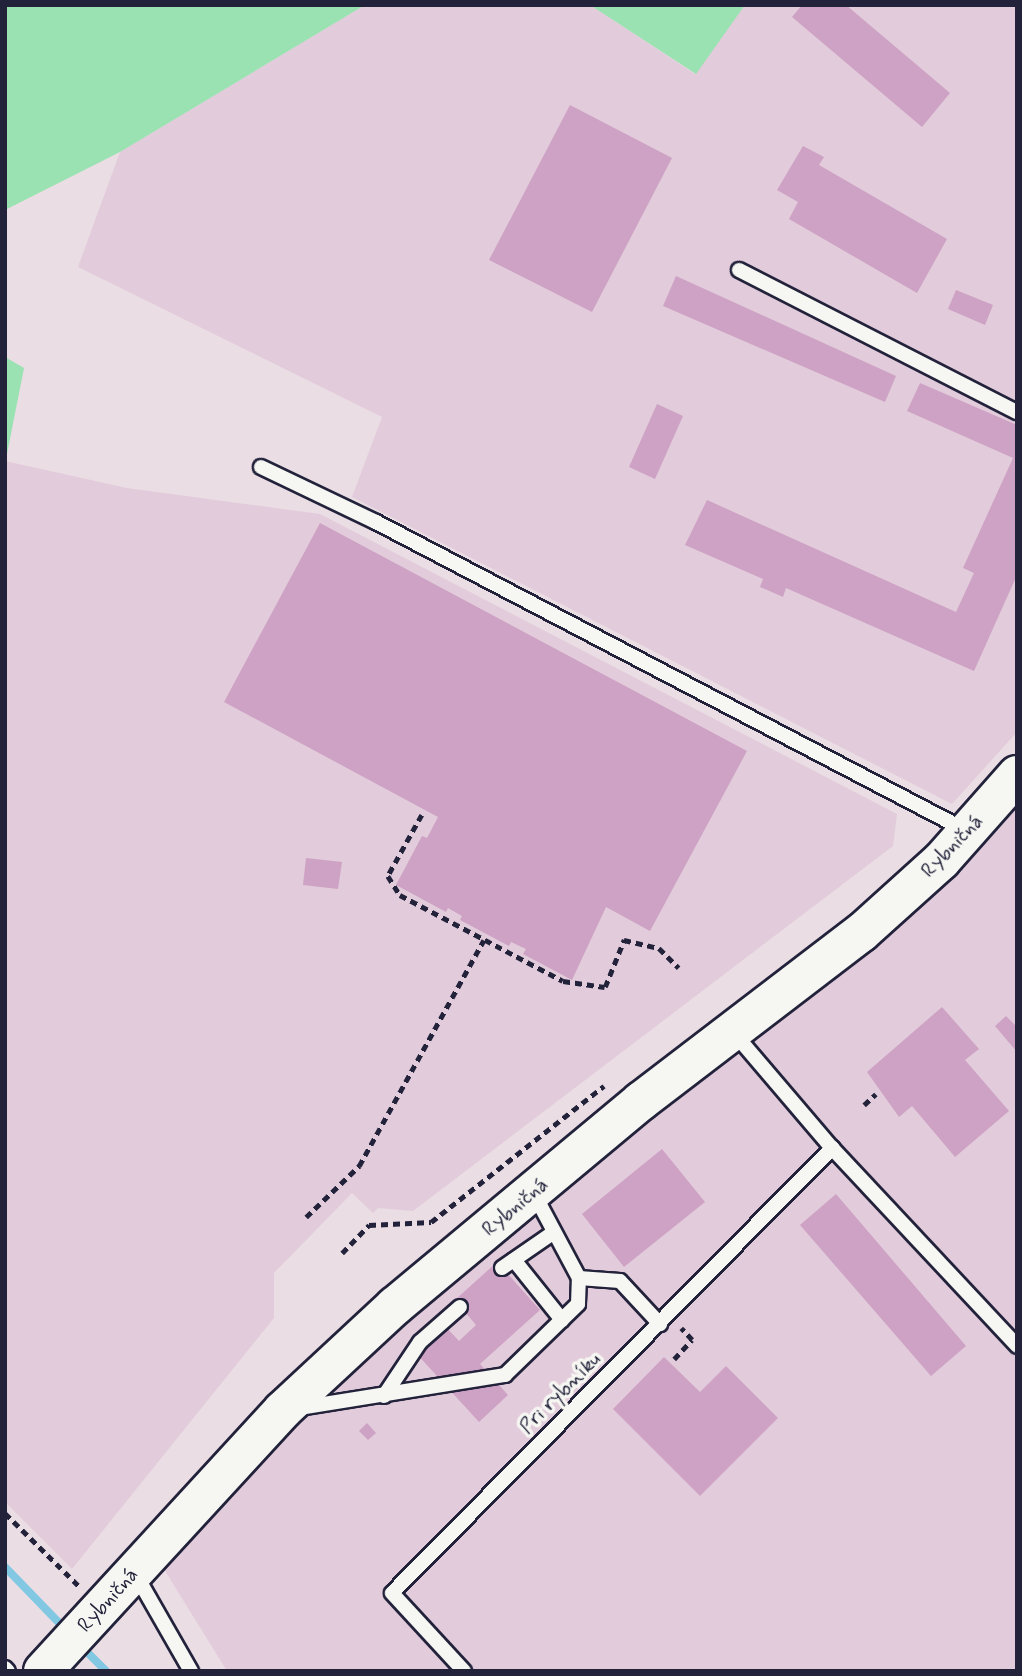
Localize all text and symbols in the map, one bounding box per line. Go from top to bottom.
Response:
street label: Rybničná [916,809,988,883]
street label: Rybničná [477,1172,553,1242]
street label: Pri rybníku [516,1349,604,1437]
street label: Rybničná [72,1562,144,1638]

